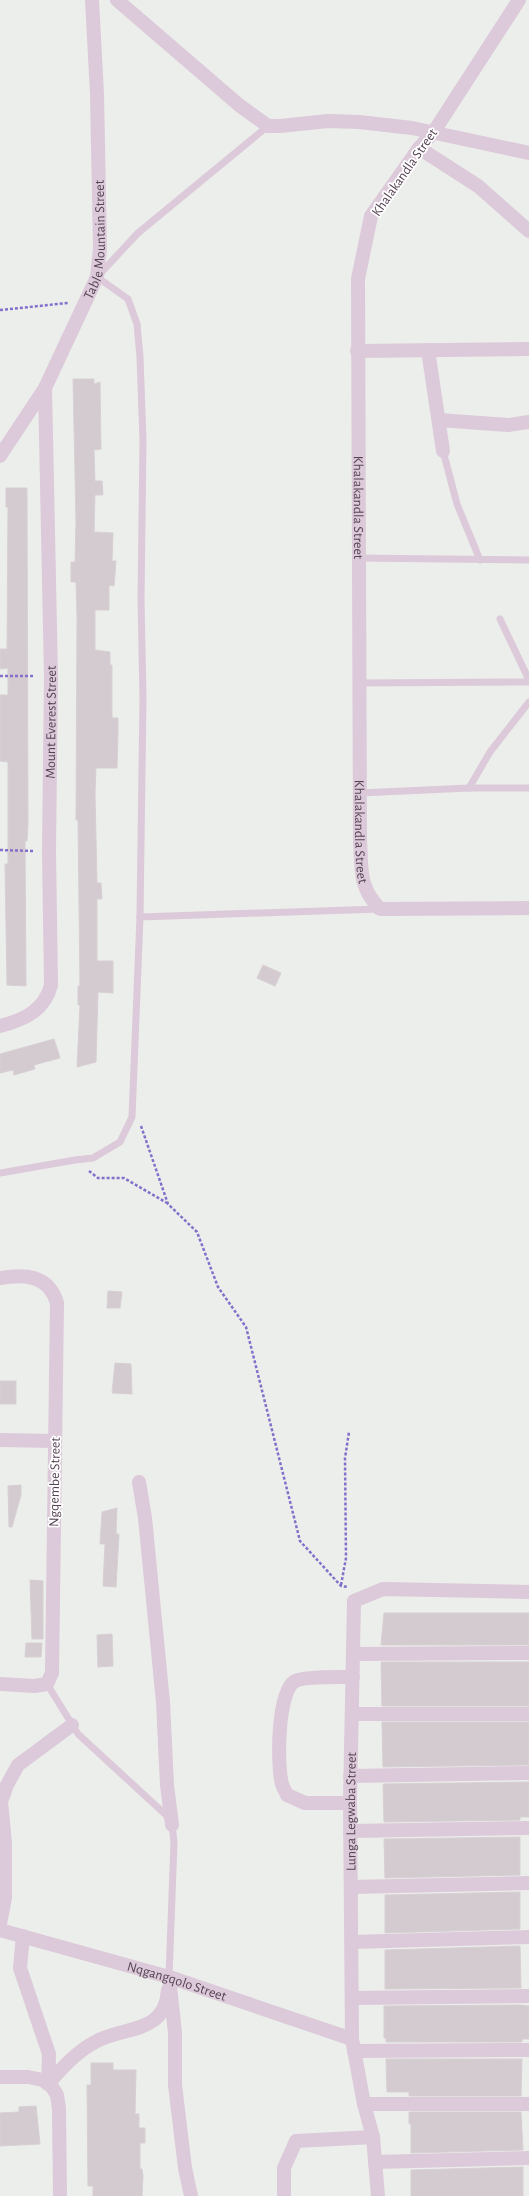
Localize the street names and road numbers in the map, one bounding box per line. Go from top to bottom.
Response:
street label: Khalakandla Street [369,126,441,219]
street label: Table Mountain Street [82,179,108,302]
street label: Khalakandla Street [351,456,365,560]
street label: Mount Everest Street [44,665,59,779]
street label: Khalakandla Street [352,780,370,886]
street label: Ngqembe Street [47,1437,63,1527]
street label: Lunga Legwaba Street [344,1751,359,1871]
street label: Nqgangqolo Street [125,1960,228,2004]

